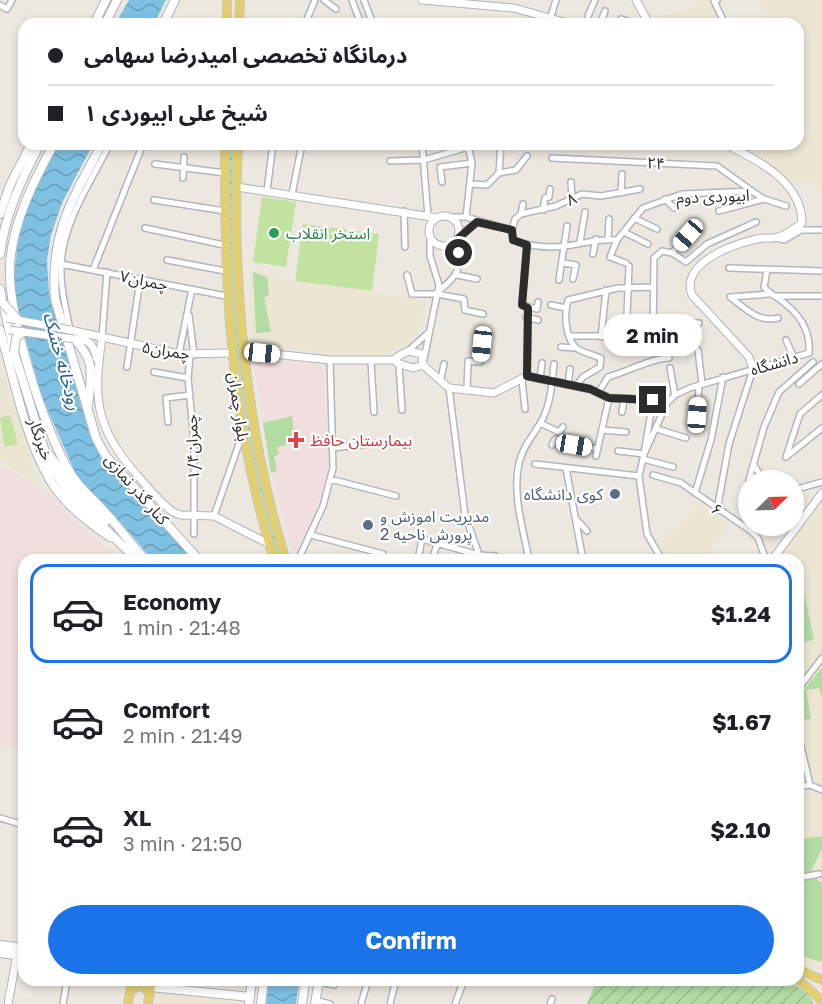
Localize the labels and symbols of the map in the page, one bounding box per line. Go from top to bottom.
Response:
street label: ۲۴ [646,152,666,174]
street label: ابیوردی دوم [676,185,750,210]
street label: ۸ [563,188,579,210]
car [669,216,707,254]
place label: استخر انقلاب [286,223,370,243]
marker: استخر انقلاب [267,226,281,240]
route start [445,239,472,266]
street label: چمران۷ [118,266,170,295]
water label: رودخانه خشک [38,310,87,413]
callout: 2 min [604,313,702,355]
car [471,325,493,363]
street label: چمران۵ [140,336,192,365]
car [243,342,281,364]
street label: دانشگاه [748,347,800,379]
street label: بلوار چمران [223,371,254,443]
route end [639,386,666,413]
car [687,396,707,434]
street label: خبرنگار [24,414,58,463]
street label: چمران۱/۴ [181,414,204,480]
place label: بیمارستان حافظ [310,430,412,450]
marker: بیمارستان حافظ [287,431,305,449]
car [555,433,593,457]
street label: کنار گذر نمازی [101,449,174,529]
north arrow [738,470,804,536]
place label: کوی دانشگاه [524,484,603,504]
marker: کوی دانشگاه [608,487,622,501]
street label: ۶ [708,498,726,520]
place label: مدیریت اموزش و پرورش ناحیه 2 [380,506,489,545]
marker: مدیریت اموزش و پرورش ناحیه 2 [361,518,375,532]

